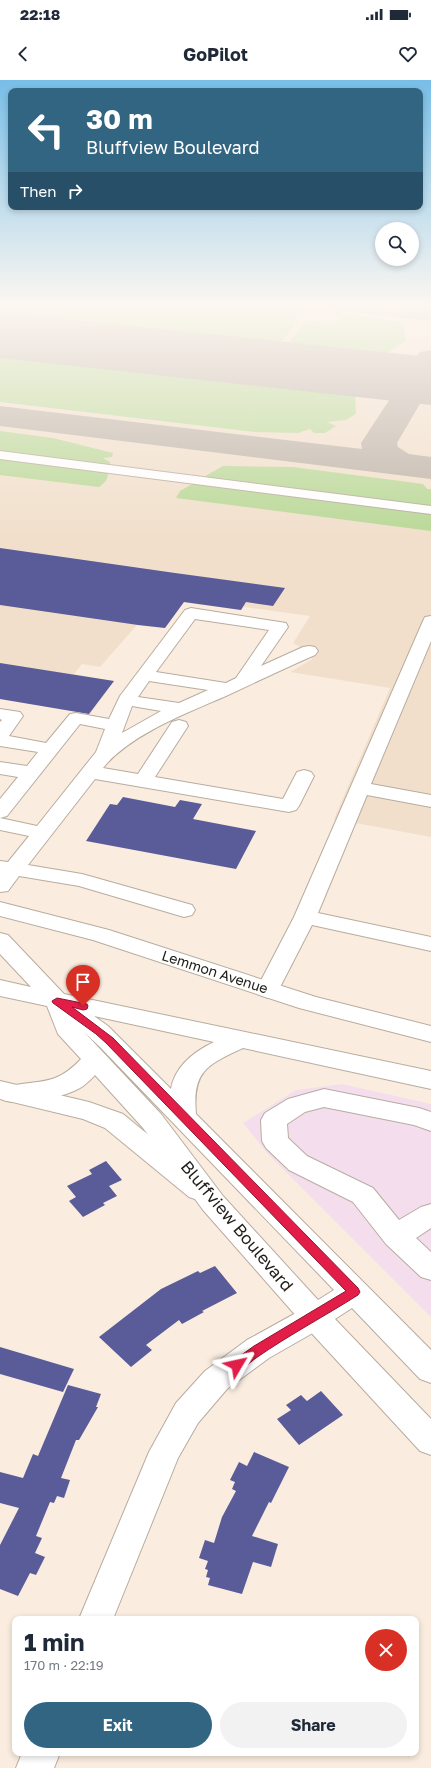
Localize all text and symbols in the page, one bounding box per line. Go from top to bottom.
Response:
text: 22:18 [20,5,60,23]
icon: back [12,43,34,65]
text: GoPilot [183,43,248,65]
icon: heart [397,43,419,65]
text: 30 m [86,102,153,135]
icon: left [20,104,72,156]
text: Bluffview Boulevard [86,136,260,158]
icon: right [64,180,86,202]
text: Then [20,182,56,200]
map controls [375,222,419,266]
button: search [375,222,419,266]
street label: Lemmon Avenue [160,946,270,997]
pin [66,965,100,1006]
icon: arrive [72,971,94,993]
street label: Bluffview Boulevard [177,1156,298,1295]
position arrow [216,1344,258,1386]
text: 1 min [24,1627,84,1656]
button: close [365,1629,407,1671]
text: 170 m · 22:19 [24,1657,104,1673]
button: Exit [24,1702,212,1748]
button: Share [220,1702,407,1748]

